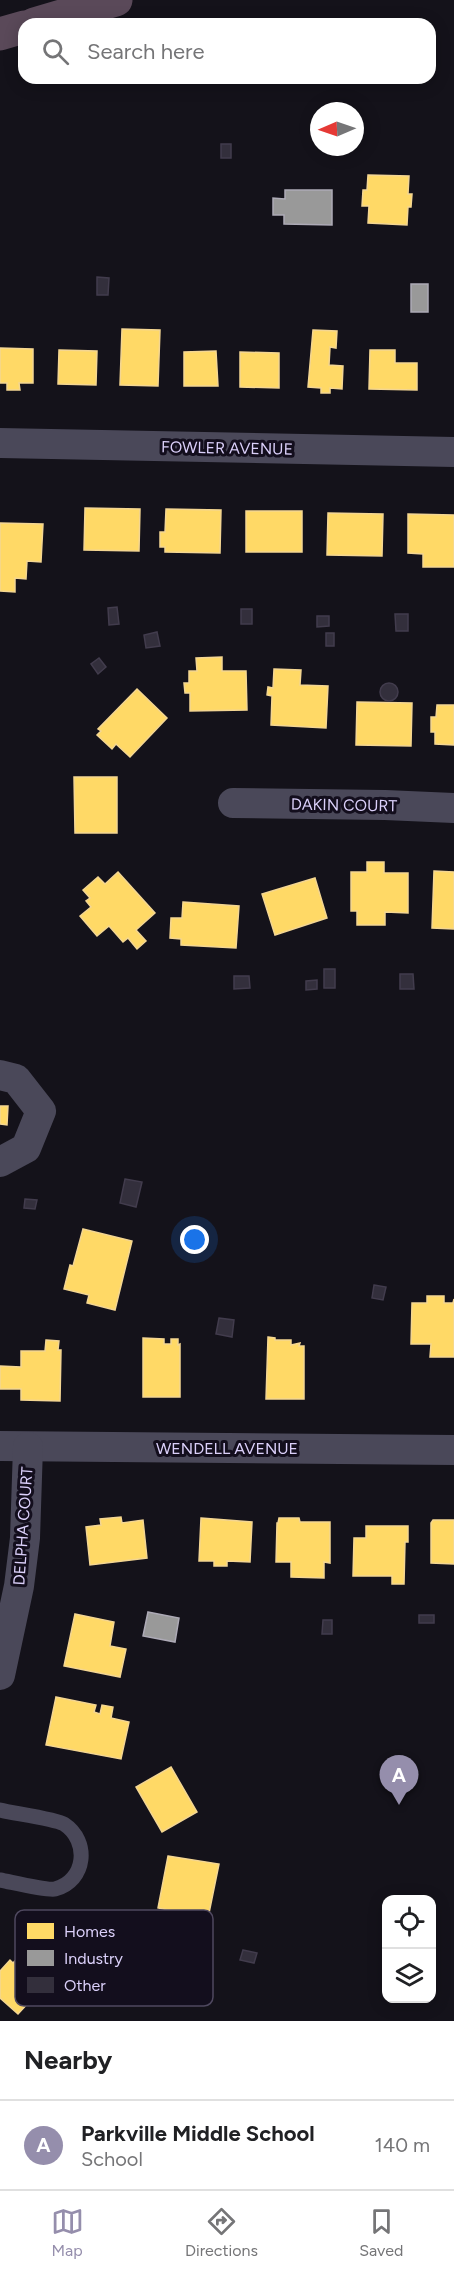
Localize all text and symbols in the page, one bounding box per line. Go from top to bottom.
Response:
search box [18,18,436,84]
icon: search [39,35,72,68]
text: Search here [87,38,205,65]
north arrow [310,102,364,156]
street label: FOWLER AVENUE [161,437,293,459]
street label: DAKIN COURT [291,795,397,815]
your location [180,1225,209,1254]
street label: WENDELL AVENUE [156,1439,298,1458]
street label: DELPHA COURT [9,1466,37,1586]
pin: A [380,1756,418,1805]
map controls [382,1895,436,2003]
button: locate [382,1895,436,1949]
legend [15,1910,213,2006]
text: Homes [64,1922,115,1941]
text: Industry [64,1949,123,1968]
button: layers [382,1949,436,2003]
text: Other [64,1976,106,1995]
text: Nearby [24,2044,112,2076]
text: Parkville Middle School [81,2120,315,2147]
text: A [36,2133,51,2157]
text: 140 m [375,2133,430,2157]
text: School [81,2147,143,2171]
tab: Map [51,2205,84,2260]
tab: Directions [185,2205,258,2260]
tab: Saved [359,2205,403,2260]

